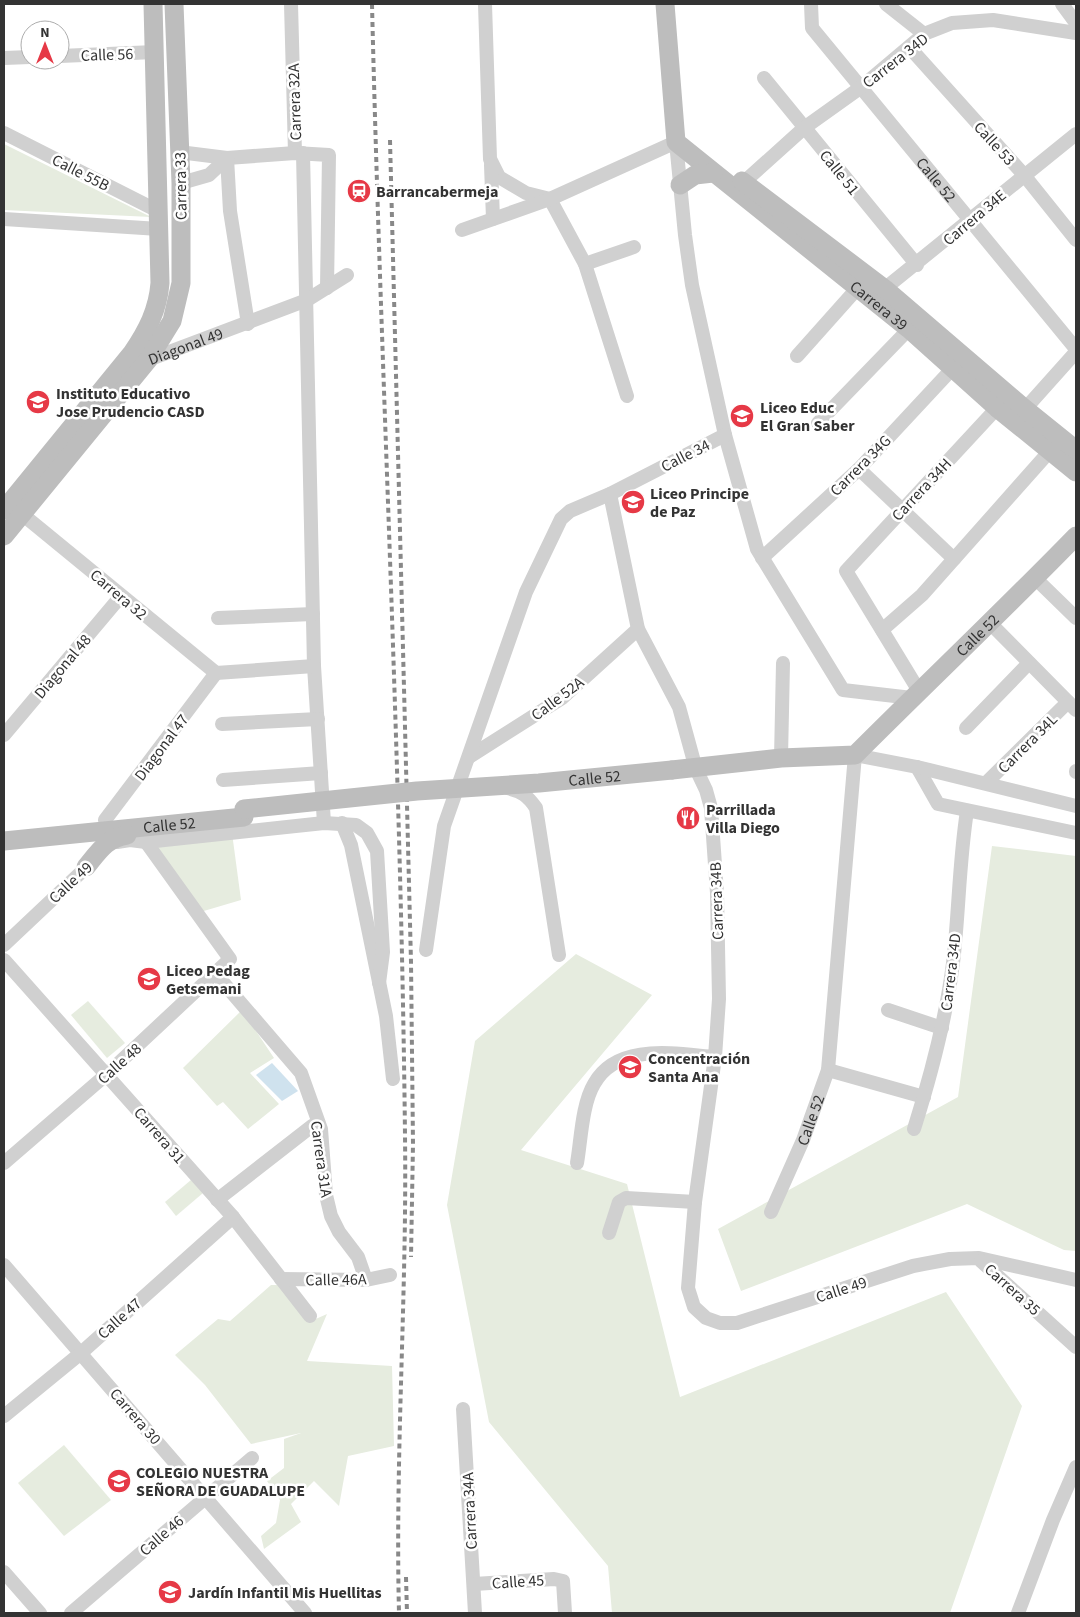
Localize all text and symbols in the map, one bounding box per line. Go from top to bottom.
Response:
north arrow [20,20,70,70]
text: N [40,23,50,43]
street label: Carrera 34D [858,28,933,94]
street label: Calle 56 [80,43,134,67]
street label: Carrera 32A [283,63,307,141]
street label: Calle 53 [969,117,1020,171]
street label: Calle 51 [814,145,864,200]
street label: Calle 55B [48,149,113,197]
street label: Carrera 33 [169,152,193,220]
street label: Calle 52 [911,153,961,207]
station icon: Barrancabermeja [346,178,372,204]
place label: Barrancabermeja [376,181,498,203]
street label: Carrera 34E [938,185,1011,251]
street label: Carrera 39 [845,276,912,336]
street label: Diagonal 49 [145,323,226,371]
place label: Instituto Educativo Jose Prudencio CASD [56,383,205,423]
school or university icon: Instituto Educativo Jose Prudencio CASD [25,389,51,415]
place label: Liceo Educ El Gran Saber [760,397,855,437]
school or university icon: Liceo Educ El Gran Saber [729,403,755,429]
street label: Carrera 34G [825,430,896,501]
street label: Calle 34 [657,434,714,478]
street label: Carrera 34H [887,453,957,526]
place label: Liceo Principe de Paz [650,483,749,523]
school or university icon: Liceo Principe de Paz [620,489,646,515]
street label: Carrera 32 [85,564,152,625]
street label: Calle 52 [951,609,1004,662]
street label: Diagonal 48 [29,630,96,704]
street label: Calle 52A [527,671,589,726]
street label: Carrera 34L [993,709,1063,778]
street label: Diagonal 47 [129,710,194,786]
street label: Calle 52 [567,765,622,792]
place label: Parrillada Villa Diego [705,799,780,839]
restaurant icon: Parrillada Villa Diego [675,805,701,831]
street label: Calle 52 [142,812,197,839]
street label: Calle 49 [44,857,97,909]
street label: Carrera 34B [705,862,729,940]
street label: Carrera 34D [935,932,967,1012]
place label: Liceo Pedag Getsemani [166,960,250,1000]
school or university icon: Liceo Pedag Getsemani [136,966,162,992]
street label: Calle 48 [93,1038,147,1089]
place label: Concentración Santa Ana [648,1048,750,1088]
school or university icon: Concentración Santa Ana [617,1054,643,1080]
street label: Calle 52 [792,1092,830,1149]
street label: Carrera 31 [128,1103,190,1169]
street label: Carrera 31A [305,1119,337,1199]
street label: Carrera 35 [980,1259,1045,1321]
street label: Calle 46A [305,1268,367,1292]
street label: Calle 49 [813,1271,870,1309]
street label: Calle 47 [93,1293,147,1344]
street label: Carrera 30 [104,1384,166,1450]
place label: COLEGIO NUESTRA SEÑORA DE GUADALUPE [136,1462,305,1502]
school or university icon: COLEGIO NUESTRA SEÑORA DE GUADALUPE [106,1468,132,1494]
street label: Carrera 34A [457,1472,483,1550]
street label: Calle 46 [135,1510,189,1561]
street label: Calle 45 [491,1569,545,1595]
school or university icon: Jardín Infantil Mis Huellitas [157,1579,183,1605]
place label: Jardín Infantil Mis Huellitas [188,1582,382,1604]

